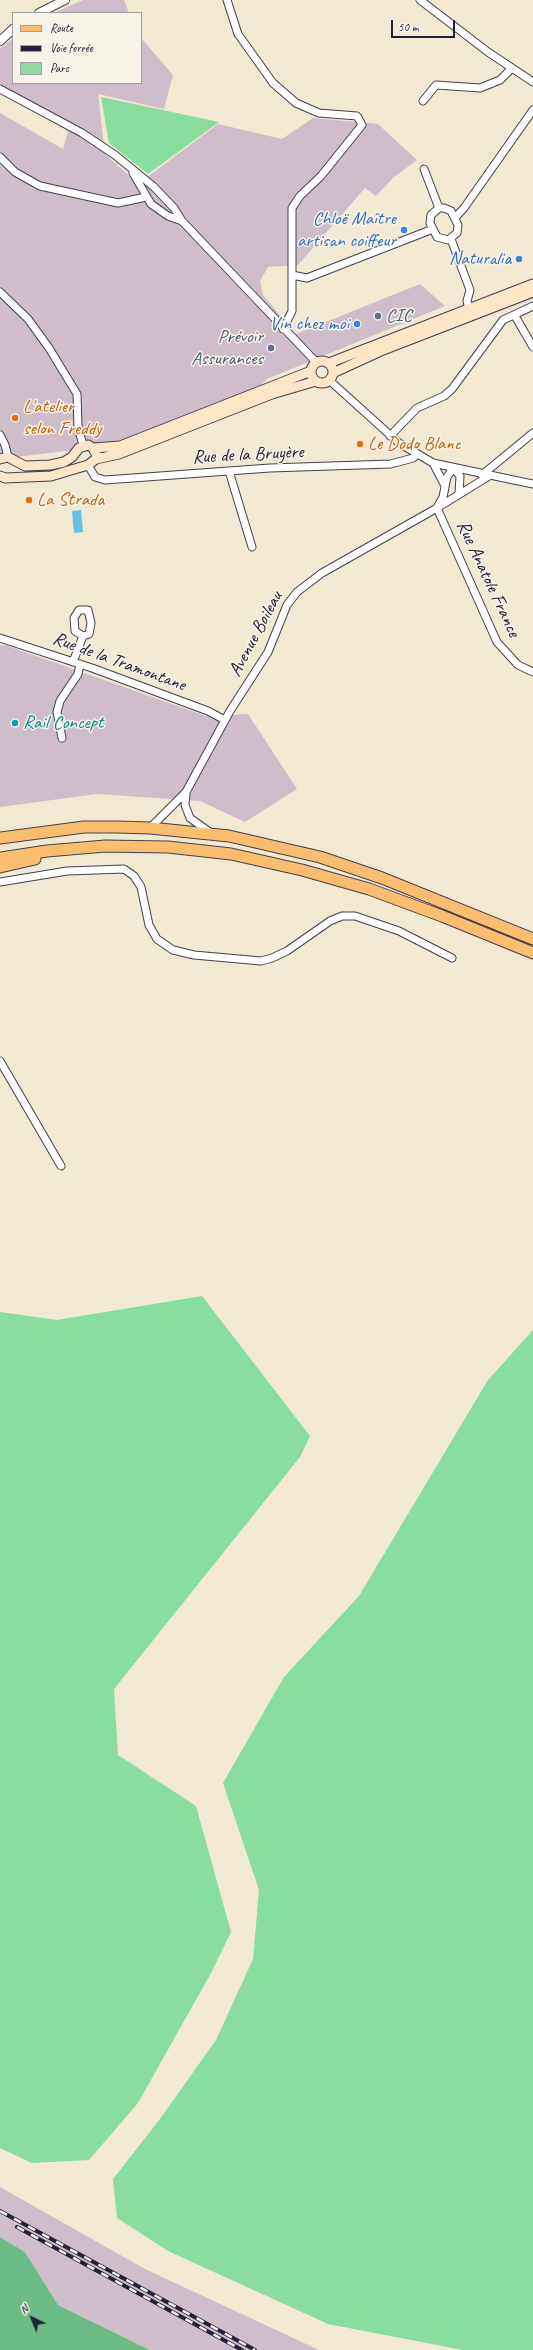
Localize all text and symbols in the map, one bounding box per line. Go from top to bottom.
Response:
legend [12,12,142,84]
scale bar [393,12,457,38]
text: 50 m [398,19,418,35]
text: Route [50,20,73,36]
text: Voie ferrée [50,40,93,56]
text: Parc [50,60,69,76]
place label: Chloë Maître artisan coiffeur [297,208,396,252]
marker: Chloë Maître artisan coiffeur [399,225,409,235]
place label: Naturalia [449,248,511,270]
marker: Naturalia [514,254,524,264]
place label: CIC [386,305,412,327]
marker: CIC [373,311,383,321]
place label: Vin chez moi [270,313,349,335]
marker: Vin chez moi [352,319,362,329]
place label: Prévoir Assurances [191,326,263,370]
marker: Prévoir Assurances [266,343,276,353]
place label: L'atelier selon Freddy [23,396,102,440]
marker: L'atelier selon Freddy [10,413,20,423]
place label: Le Dodo Blanc [368,433,461,455]
marker: Le Dodo Blanc [355,439,365,449]
street label: Rue de la Bruyère [192,441,304,469]
place label: La Strada [37,489,104,511]
marker: La Strada [24,495,34,505]
street label: Rue Anatole France [451,517,525,641]
street label: Avenue Boileau [224,588,288,680]
street label: Rue de la Tramontane [49,627,189,697]
place label: Rail Concept [23,712,103,734]
marker: Rail Concept [10,718,20,728]
north arrow [12,2298,52,2338]
text: N [17,2302,31,2317]

